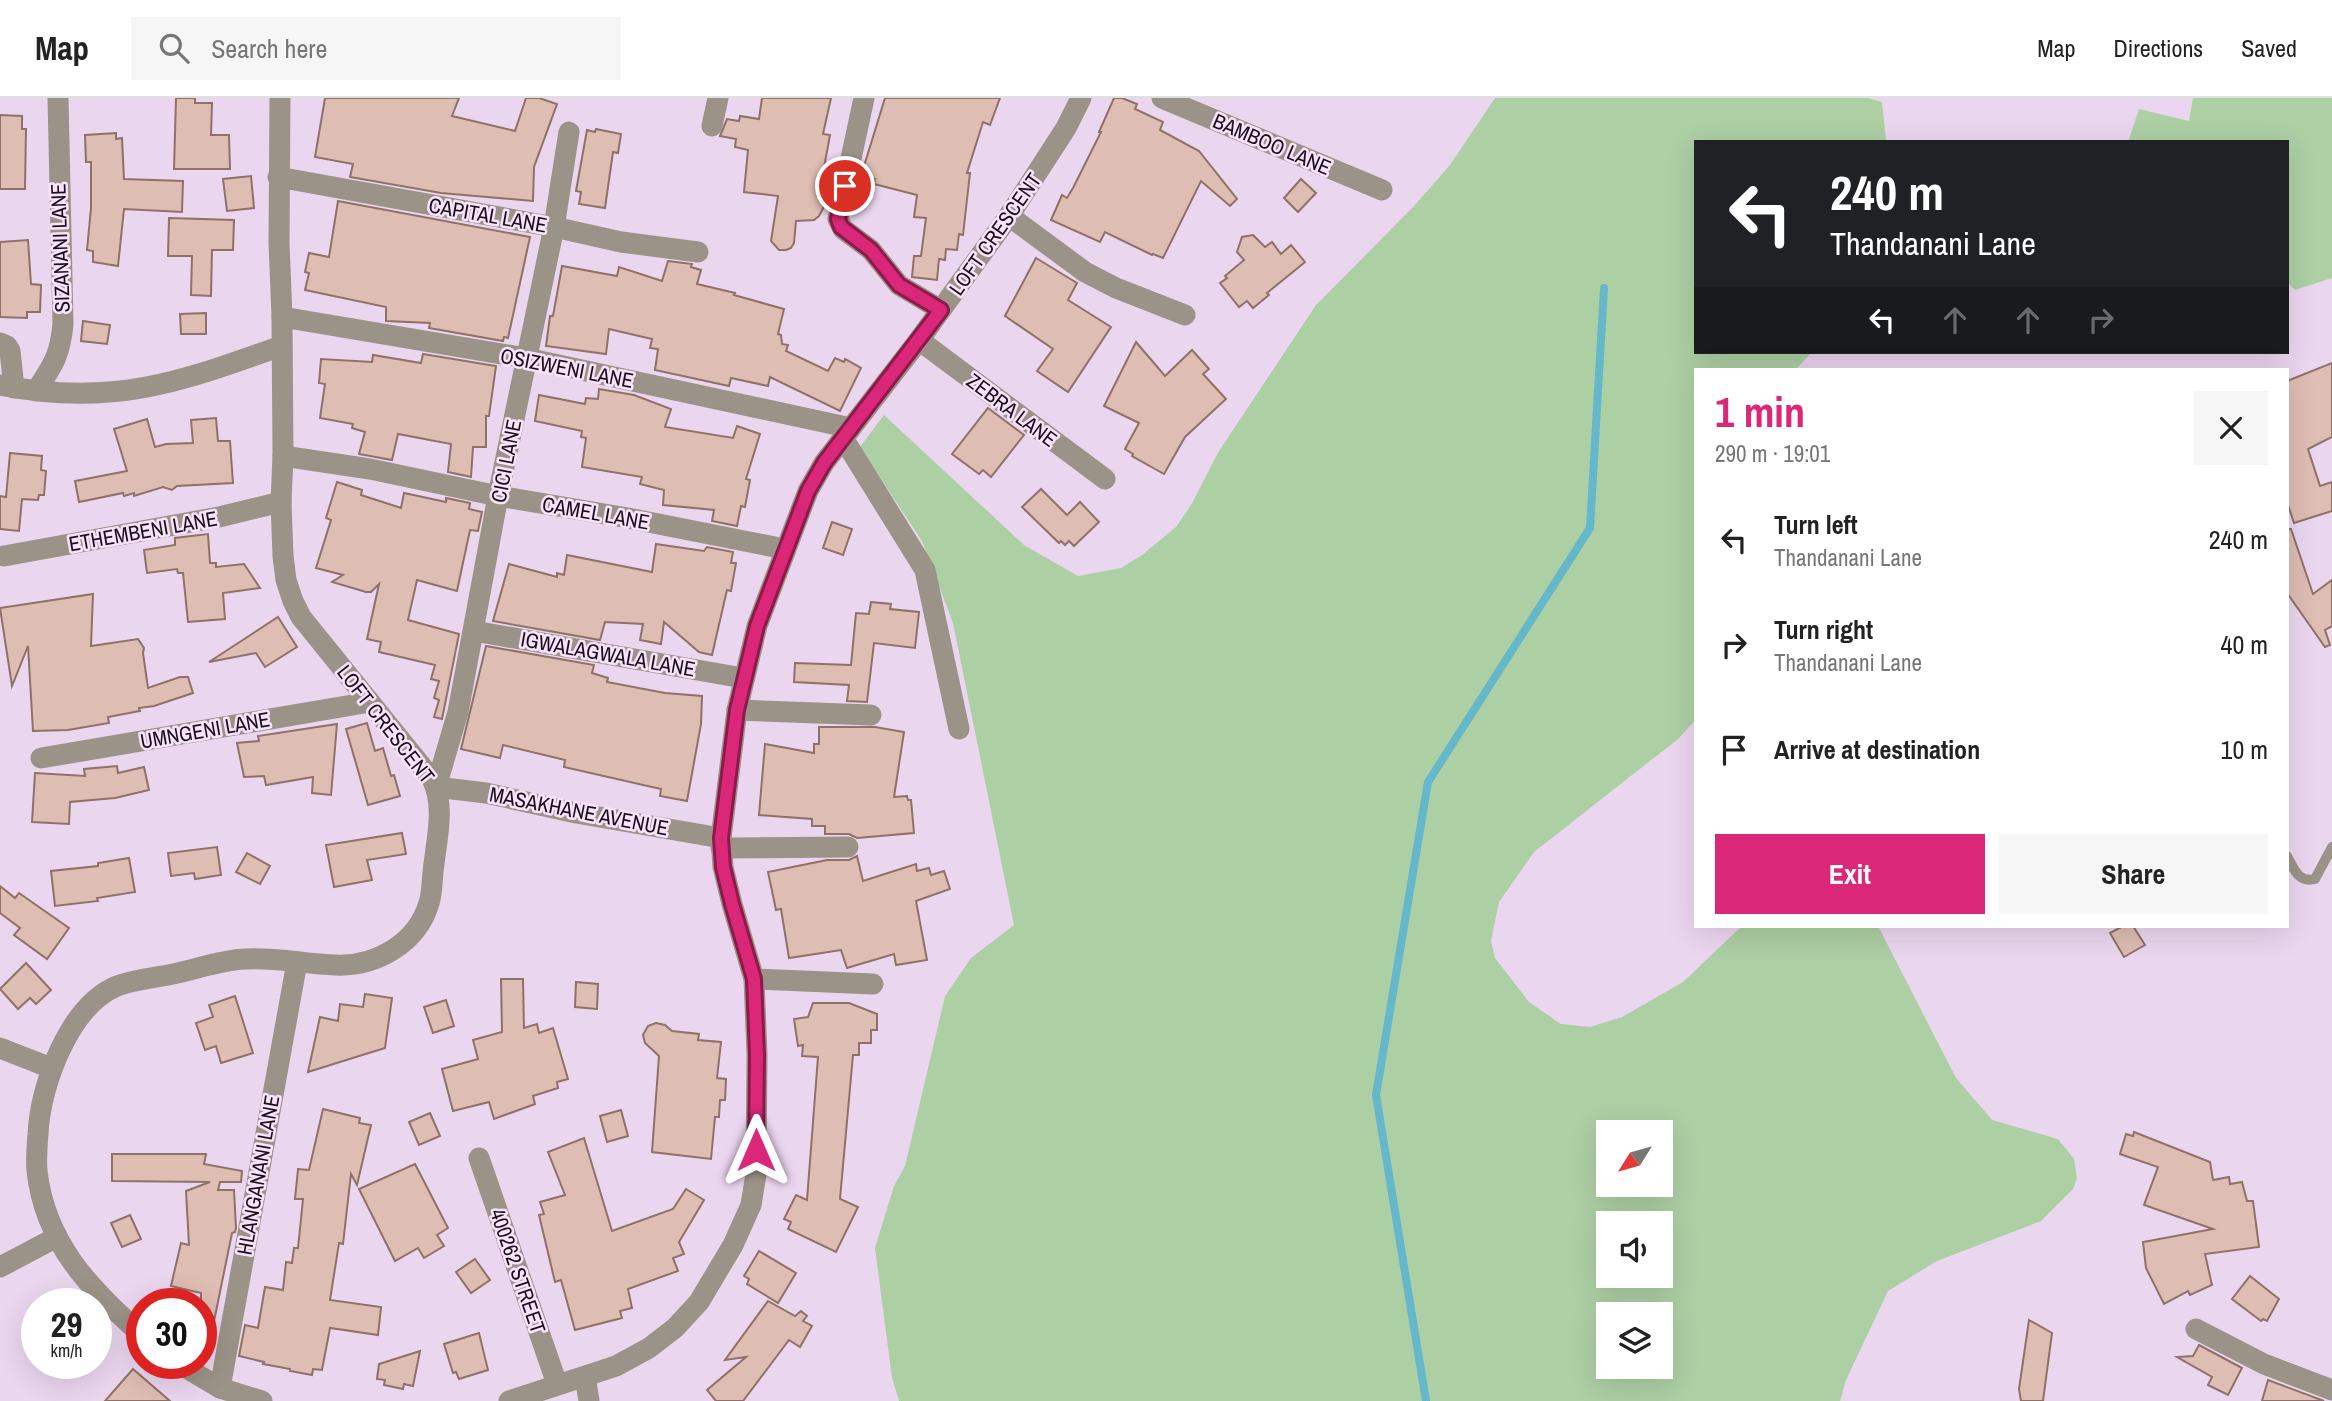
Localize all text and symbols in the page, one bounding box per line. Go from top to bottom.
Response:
search box [131,17,621,80]
text: Map [35,26,89,70]
icon: search [155,29,193,67]
text: Search here [211,31,327,66]
text: Map [2037,32,2075,64]
text: Directions [2113,32,2203,64]
text: Saved [2241,32,2297,64]
street label: BAMBOO LANE [1209,106,1335,182]
pin [815,156,875,216]
text: 240 m [1830,159,1944,225]
icon: arrive [826,167,864,205]
street label: LOFT CRESCENT [942,167,1048,301]
icon: left [1715,168,1806,259]
street label: SIZANANI LANE [43,183,77,313]
street label: CAPITAL LANE [427,190,549,240]
text: Thandanani Lane [1830,222,2036,265]
icon: left [1863,301,1901,339]
icon: ahead [1936,301,1974,339]
icon: ahead [2009,301,2047,339]
icon: right [2082,301,2120,339]
street label: OSIZWENI LANE [498,341,636,395]
street label: ZEBRA LANE [961,366,1063,454]
text: 1 min [1715,384,1805,440]
button: close [2194,391,2268,465]
street label: CICI LANE [484,417,528,505]
text: 290 m · 19:01 [1715,438,1830,469]
street label: CAMEL LANE [540,489,652,537]
street label: ETHEMBENI LANE [67,504,219,558]
text: Turn left [1774,507,1858,542]
icon: left [1715,521,1753,559]
text: 240 m [2209,522,2268,557]
text: Thandanani Lane [1774,542,1922,573]
text: Turn right [1774,612,1873,647]
street label: IGWALAGWALA LANE [518,624,698,684]
icon: right [1715,626,1753,664]
text: 40 m [2221,627,2268,662]
text: Thandanani Lane [1774,647,1922,678]
street label: LOFT CRESCENT [330,659,442,790]
street label: UMNGENI LANE [138,704,272,756]
icon: arrive [1715,731,1753,769]
text: Arrive at destination [1774,732,1980,767]
text: 10 m [2221,732,2268,767]
street label: MASAKHANE AVENUE [487,779,671,843]
button: Exit [1715,834,1985,914]
button: Share [1999,834,2268,914]
street label: HLANGANANI LANE [230,1093,286,1257]
position arrow [719,1113,793,1187]
north arrow [1596,1120,1673,1197]
map controls [1596,1120,1673,1379]
street label: 400262 STREET [483,1205,553,1338]
button: sound [1596,1211,1673,1288]
speed limit sign: 30 [126,1288,217,1379]
text: 29 [51,1301,82,1348]
button: layers [1596,1302,1673,1379]
text: km/h [51,1338,83,1363]

